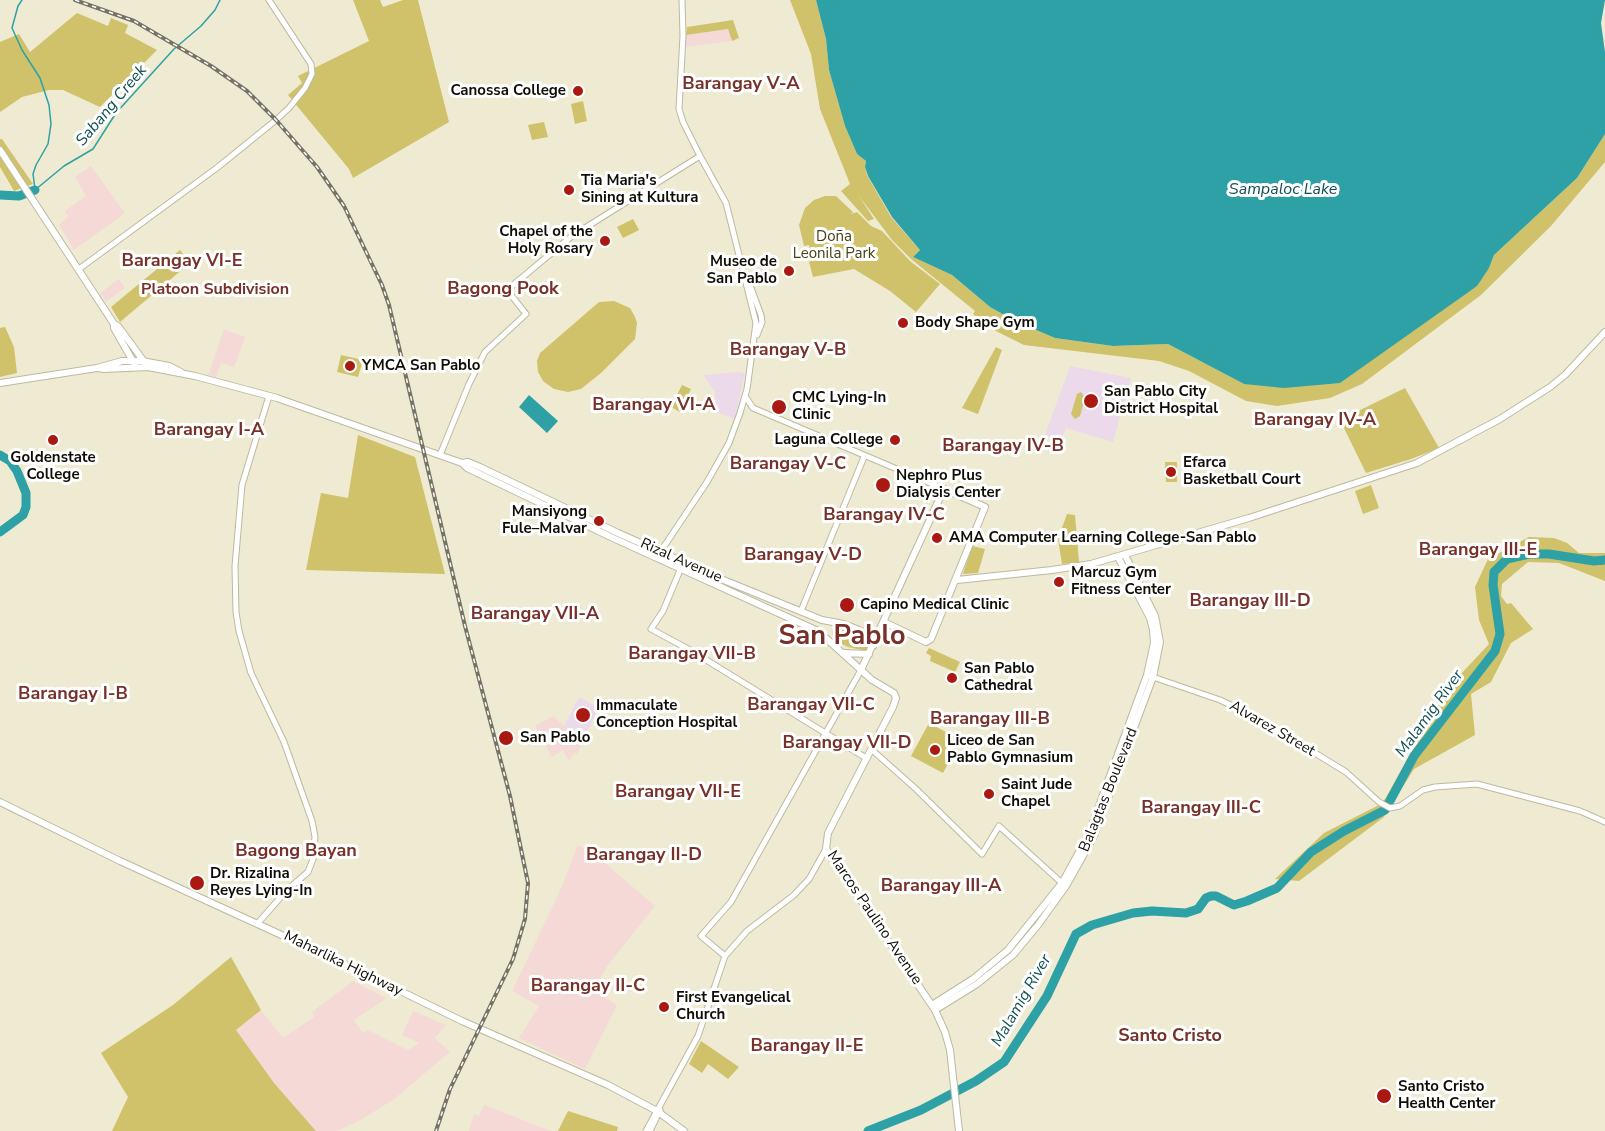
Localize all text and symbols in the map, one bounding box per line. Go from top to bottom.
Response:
water label: Sabang Creek [72,61,152,151]
district label: Barangay V-A [682,74,800,96]
place label: Canossa College [450,82,566,100]
marker: Canossa College [571,84,585,98]
place label: Tia Maria's Sining at Kultura [581,172,698,207]
water label: Sampaloc Lake [1229,180,1337,200]
marker: Tia Maria's Sining at Kultura [562,183,576,197]
place label: Chapel of the Holy Rosary [499,223,593,258]
park label: Doña Leonila Park [793,228,875,263]
marker: Chapel of the Holy Rosary [598,234,612,248]
district label: Barangay VI-E [122,251,242,273]
place label: Museo de San Pablo [707,253,777,288]
marker: Museo de San Pablo [782,264,796,278]
district label: Bagong Pook [447,279,559,301]
district label: Platoon Subdivision [141,280,289,300]
place label: Body Shape Gym [915,314,1035,332]
marker: Body Shape Gym [896,316,910,330]
district label: Barangay V-B [730,340,846,362]
place label: YMCA San Pablo [362,357,480,375]
marker: YMCA San Pablo [343,359,357,373]
place label: San Pablo City District Hospital [1104,383,1218,418]
place label: CMC Lying-In Clinic [792,389,886,424]
marker: San Pablo City District Hospital [1082,392,1100,410]
district label: Barangay VI-A [592,395,716,417]
marker: CMC Lying-In Clinic [770,398,788,416]
district label: Barangay IV-A [1254,410,1376,432]
district label: Barangay I-A [154,420,264,442]
place label: Laguna College [774,431,883,449]
marker: Goldenstate College [46,433,60,447]
marker: Laguna College [888,433,902,447]
district label: Barangay IV-B [942,436,1064,458]
place label: Goldenstate College [10,449,96,484]
district label: Barangay V-C [730,454,846,476]
place label: Efarca Basketball Court [1183,454,1300,489]
marker: Efarca Basketball Court [1164,465,1178,479]
place label: Nephro Plus Dialysis Center [896,467,1001,502]
marker: Nephro Plus Dialysis Center [874,476,892,494]
place label: Mansiyong Fule–Malvar [502,503,587,538]
district label: Barangay IV-C [823,505,945,527]
marker: Mansiyong Fule–Malvar [592,514,606,528]
place label: AMA Computer Learning College-San Pablo [949,529,1256,547]
marker: AMA Computer Learning College-San Pablo [930,531,944,545]
street label: Rizal Avenue [637,535,725,587]
district label: Barangay III-E [1419,540,1537,562]
district label: Barangay V-D [744,545,862,567]
place label: Marcuz Gym Fitness Center [1071,564,1171,599]
marker: Marcuz Gym Fitness Center [1052,575,1066,589]
district label: Barangay III-D [1189,591,1311,613]
marker: Capino Medical Clinic [838,596,856,614]
place label: Capino Medical Clinic [860,596,1009,614]
district label: Barangay VII-A [471,604,599,626]
district label: San Pablo [779,621,905,653]
district label: Barangay VII-B [628,644,756,666]
place label: San Pablo Cathedral [964,660,1034,695]
water label: Malamig River [1392,667,1468,761]
marker: San Pablo Cathedral [945,671,959,685]
district label: Barangay I-B [18,684,128,706]
district label: Barangay VII-C [747,695,875,717]
place label: Immaculate Conception Hospital [596,697,737,732]
street label: Alvarez Street [1226,697,1318,761]
marker: Immaculate Conception Hospital [574,706,592,724]
district label: Barangay III-B [930,709,1050,731]
street label: Balagtas Boulevard [1076,725,1142,855]
marker: San Pablo [497,729,515,747]
place label: San Pablo [520,729,590,747]
place label: Liceo de San Pablo Gymnasium [947,732,1073,767]
district label: Barangay VII-D [782,733,912,755]
marker: Liceo de San Pablo Gymnasium [928,743,942,757]
place label: Saint Jude Chapel [1001,776,1072,811]
district label: Barangay VII-E [615,782,741,804]
marker: Saint Jude Chapel [982,787,996,801]
district label: Barangay III-C [1141,798,1261,820]
district label: Bagong Bayan [235,841,357,863]
district label: Barangay II-D [586,845,702,867]
street label: Marcos Paulino Avenue [823,848,925,988]
place label: Dr. Rizalina Reyes Lying-In [210,865,312,900]
marker: Dr. Rizalina Reyes Lying-In [188,874,206,892]
district label: Barangay III-A [881,876,1001,898]
street label: Maharlika Highway [281,927,405,1001]
water label: Malamig River [988,952,1056,1050]
district label: Barangay II-C [531,976,645,998]
place label: First Evangelical Church [676,989,791,1024]
marker: First Evangelical Church [657,1000,671,1014]
district label: Santo Cristo [1118,1026,1222,1048]
district label: Barangay II-E [750,1036,864,1058]
place label: Santo Cristo Health Center [1398,1078,1495,1113]
marker: Santo Cristo Health Center [1375,1087,1393,1105]

